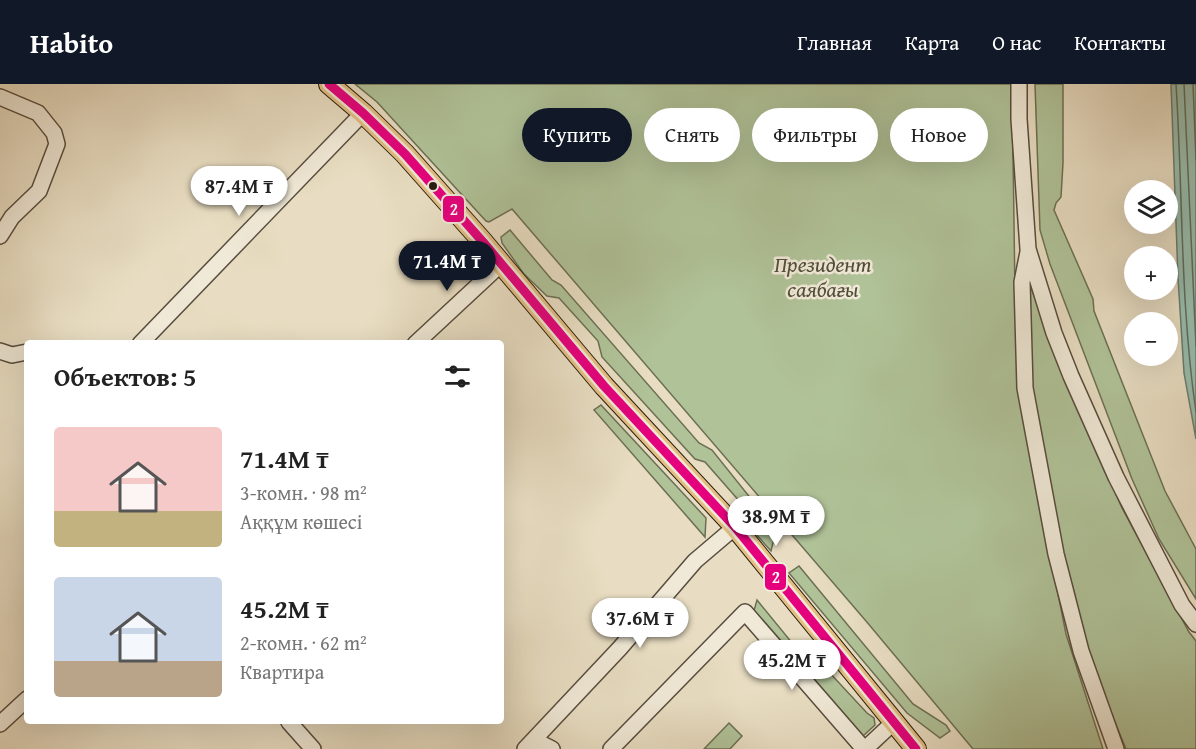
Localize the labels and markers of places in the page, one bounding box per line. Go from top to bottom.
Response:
pin: 87.4M ₸ [184,166,294,217]
unlabelled marker [427,180,439,192]
pin: 71.4M ₸ [392,241,502,292]
pin: 38.9M ₸ [721,496,831,547]
pin: 37.6M ₸ [585,598,695,649]
pin: 45.2M ₸ [737,640,847,691]

